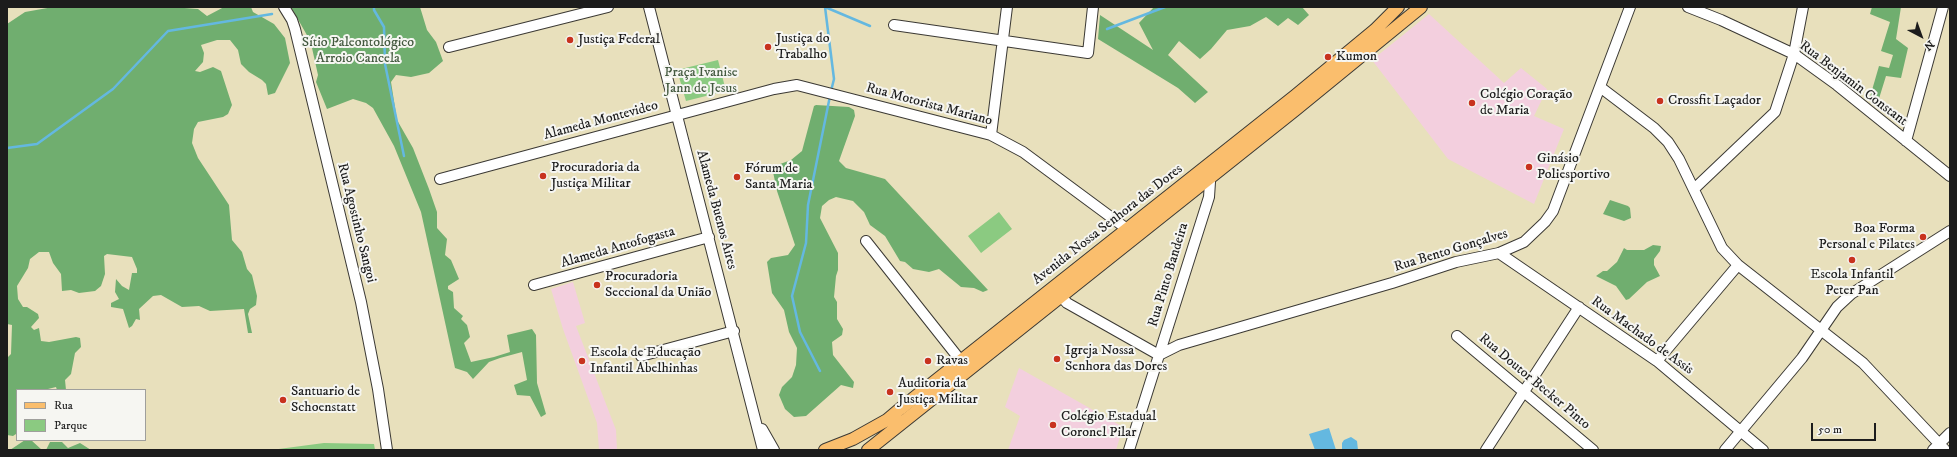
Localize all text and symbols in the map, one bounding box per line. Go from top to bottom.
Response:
north arrow [1901,16,1941,56]
place label: Justiça do Trabalho [776,31,830,64]
place label: Justiça Federal [578,32,660,48]
park label: Sítio Paleontológico Arroio Cancela [302,35,414,68]
marker: Justiça Federal [565,35,575,45]
text: N [1921,37,1937,53]
street label: Rua Benjamin Constant [1796,38,1910,130]
marker: Justiça do Trabalho [763,42,773,52]
place label: Kumon [1336,49,1377,65]
marker: Kumon [1323,52,1333,62]
park label: Praça Ivanise Jann de Jesus [664,65,738,98]
street label: Rua Motorista Mariano [864,80,994,130]
place label: Colégio Coração de Maria [1480,87,1572,120]
place label: Crossfit Laçador [1668,93,1761,109]
marker: Crossfit Laçador [1655,96,1665,106]
street label: Alameda Montevideo [542,98,660,144]
marker: Colégio Coração de Maria [1467,98,1477,108]
street label: Alameda Buenos Aires [692,149,740,271]
place label: Ginásio Poliesportivo [1537,151,1610,184]
place label: Procuradoria da Justiça Militar [551,160,640,192]
street label: Rua Agostinho Sangoi [333,161,379,285]
place label: Fórum de Santa Maria [745,161,812,194]
street label: Avenida Nossa Senhora das Dores [1030,161,1186,289]
marker: Ginásio Poliesportivo [1524,162,1534,172]
marker: Procuradoria da Justiça Militar [538,171,548,181]
marker: Fórum de Santa Maria [732,172,742,182]
street label: Rua Pinto Bandeira [1145,221,1193,329]
place label: Boa Forma Personal e Pilates [1818,221,1915,254]
street label: Alameda Antofogasta [559,224,677,272]
street label: Rua Bento Gonçalves [1392,226,1510,276]
marker: Boa Forma Personal e Pilates [1918,232,1928,242]
marker: Escola Infantil Peter Pan [1847,255,1857,265]
place label: Escola Infantil Peter Pan [1810,267,1894,300]
place label: Procuradoria Seccional da União [605,269,711,302]
marker: Procuradoria Seccional da União [592,280,602,290]
street label: Rua Machado de Assis [1588,293,1696,379]
street label: Rua Doutor Becker Pinto [1475,330,1593,434]
place label: Igreja Nossa Senhora das Dores [1065,343,1167,376]
place label: Escola de Educação Infantil Abelhinhas [590,345,701,378]
place label: Ravas [936,353,968,369]
marker: Igreja Nossa Senhora das Dores [1052,354,1062,364]
marker: Escola de Educação Infantil Abelhinhas [577,356,587,366]
marker: Ravas [923,356,933,366]
place label: Auditoria da Justiça Militar [898,376,978,408]
place label: Santuario de Schoenstatt [291,384,360,416]
marker: Auditoria da Justiça Militar [885,387,895,397]
legend [16,389,146,441]
marker: Santuario de Schoenstatt [278,395,288,405]
text: Rua [54,398,73,413]
place label: Colégio Estadual Coronel Pilar [1061,409,1156,442]
scale bar [1813,415,1878,441]
text: Parque [54,418,87,433]
marker: Colégio Estadual Coronel Pilar [1048,420,1058,430]
text: 50 m [1818,422,1842,437]

